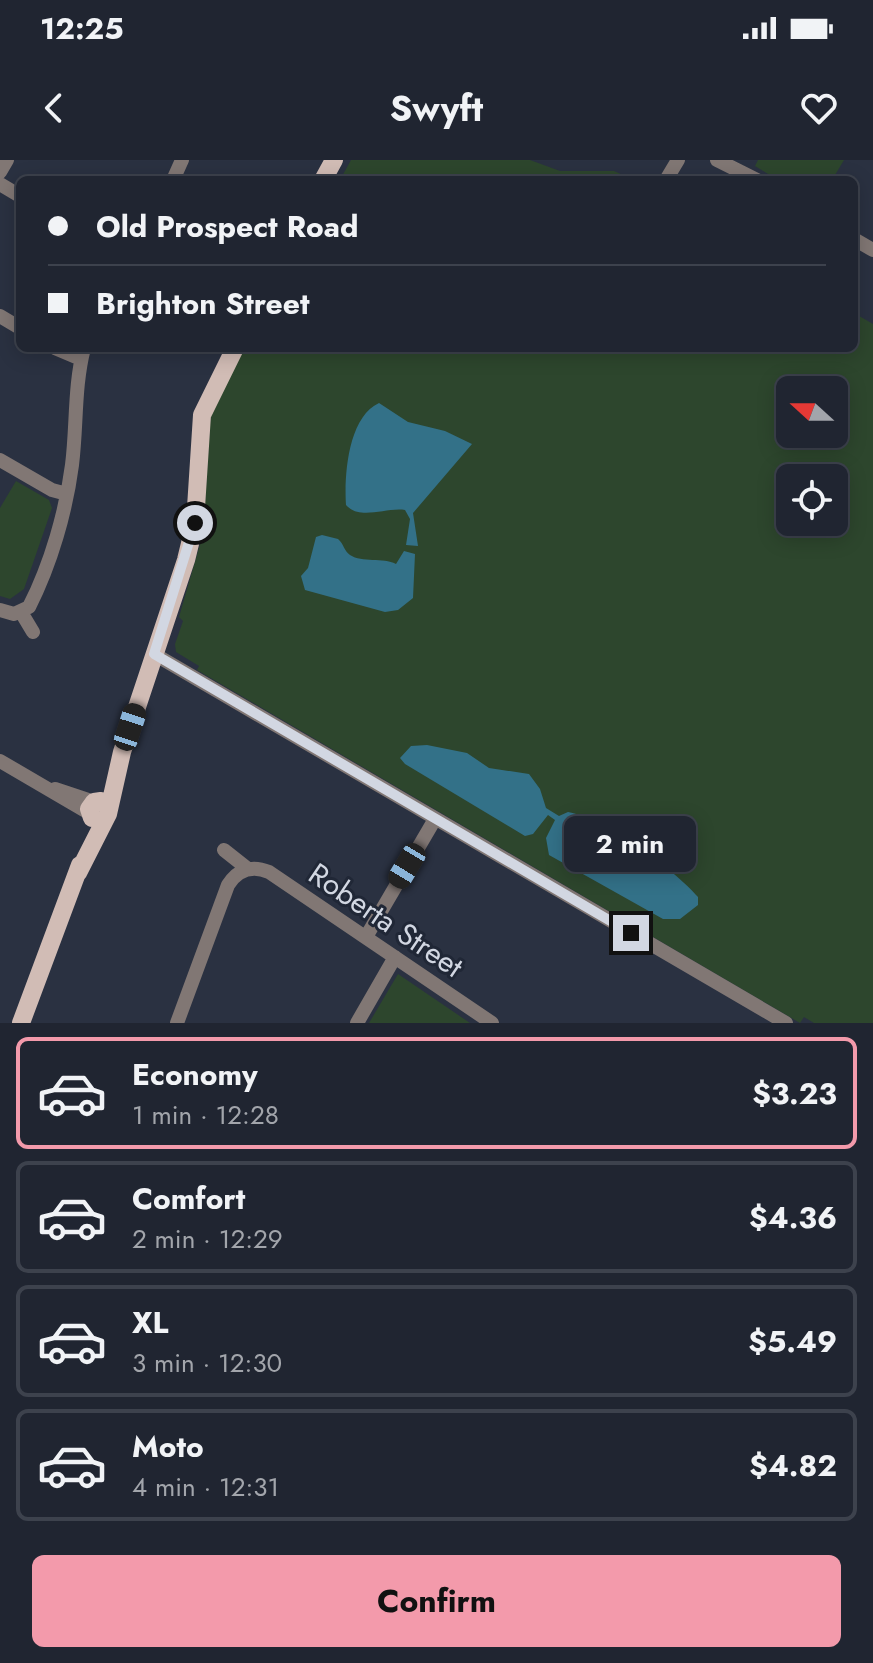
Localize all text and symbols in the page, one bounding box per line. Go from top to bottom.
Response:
text: 12:25 [40,7,124,50]
text: Swyft [390,82,483,134]
icon: back [32,86,76,130]
icon: heart [797,86,841,130]
text: Old Prospect Road [96,205,358,248]
text: Brighton Street [96,282,309,325]
north arrow [776,376,848,448]
map controls [776,376,848,536]
button: locate [776,464,848,536]
route start [177,505,213,541]
car [111,700,149,754]
callout: 2 min [565,817,697,873]
text: 2 min [596,825,664,863]
car [384,839,430,893]
street label: Roberta Street [300,852,473,988]
route end [613,915,649,951]
text: Economy [132,1053,258,1096]
icon: car [36,1057,108,1129]
text: $3.23 [752,1072,837,1115]
text: 1 min · 12:28 [132,1096,279,1134]
text: Comfort [132,1177,245,1220]
icon: car [36,1181,108,1253]
text: $4.36 [749,1196,837,1239]
text: 2 min · 12:29 [132,1220,283,1258]
text: XL [132,1301,168,1344]
icon: car [36,1305,108,1377]
text: $5.49 [748,1320,837,1363]
text: 3 min · 12:30 [132,1344,282,1382]
text: Moto [132,1425,204,1468]
icon: car [36,1429,108,1501]
text: $4.82 [749,1444,837,1487]
text: 4 min · 12:31 [132,1468,279,1506]
button: Confirm [32,1555,841,1647]

